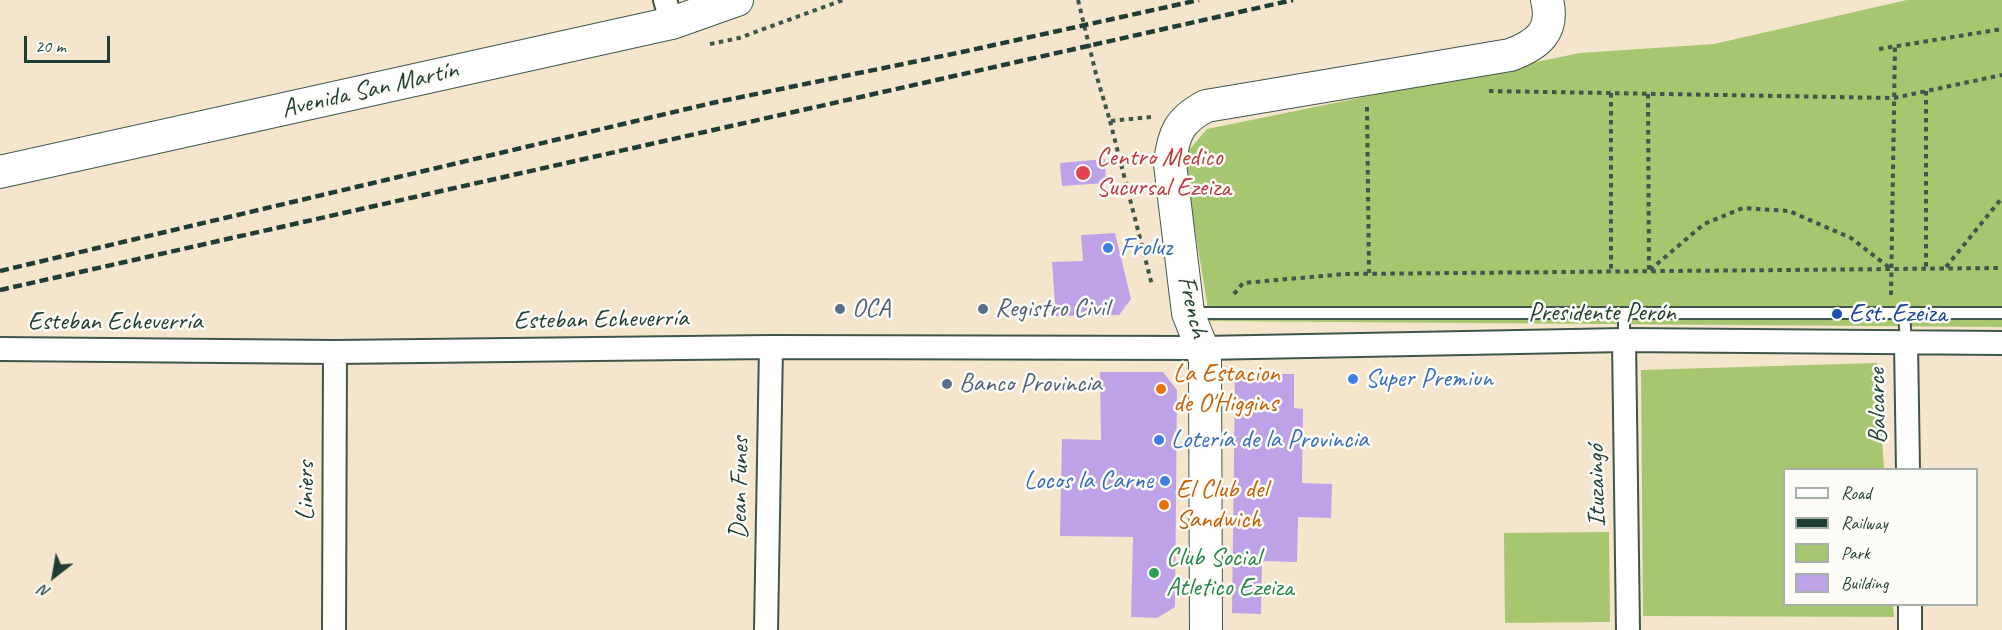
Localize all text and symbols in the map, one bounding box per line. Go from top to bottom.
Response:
scale bar [27,24,112,62]
text: 20 m [35,35,66,57]
street label: Avenida San Martín [279,55,461,125]
place label: Centro Medico Sucursal Ezeiza [1096,142,1231,204]
marker: Centro Medico Sucursal Ezeiza [1074,164,1092,182]
place label: Froluz [1120,232,1172,264]
marker: Froluz [1101,241,1115,255]
street label: French [1170,273,1214,341]
place label: OCA [852,293,890,325]
place label: Registro Civil [995,293,1109,325]
street label: Presidente Perón [1528,297,1676,329]
place label: Est. Ezeiza [1849,298,1946,330]
marker: OCA [833,302,847,316]
marker: Registro Civil [976,302,990,316]
street label: Esteban Echeverría [513,303,689,337]
street label: Esteban Echeverría [28,306,202,338]
marker: Est. Ezeiza [1830,307,1844,321]
place label: La Estacion de O'Higgins [1173,358,1280,420]
place label: Super Premiun [1365,363,1493,395]
place label: Banco Provincia [959,368,1101,400]
street label: Balcarce [1862,368,1894,444]
marker: Super Premiun [1346,372,1360,386]
marker: Banco Provincia [940,377,954,391]
marker: La Estacion de O'Higgins [1154,382,1168,396]
place label: Lotería de la Provincia [1171,424,1368,456]
marker: Lotería de la Provincia [1152,433,1166,447]
street label: Dean Funes [724,437,756,539]
street label: Ituzaingó [1581,444,1613,528]
street label: Liniers [290,461,322,521]
place label: Locos la Carne [1024,465,1153,497]
legend [1783,468,1978,606]
marker: Locos la Carne [1158,474,1172,488]
place label: El Club del Sandwich [1176,474,1268,536]
text: Road [1841,482,1871,504]
marker: El Club del Sandwich [1157,498,1171,512]
text: Railway [1841,512,1888,534]
place label: Club Social Atletico Ezeiza [1166,542,1293,604]
text: Park [1841,542,1870,564]
north arrow [24,546,84,606]
marker: Club Social Atletico Ezeiza [1147,566,1161,580]
text: Building [1841,572,1888,594]
text: N [35,580,54,603]

